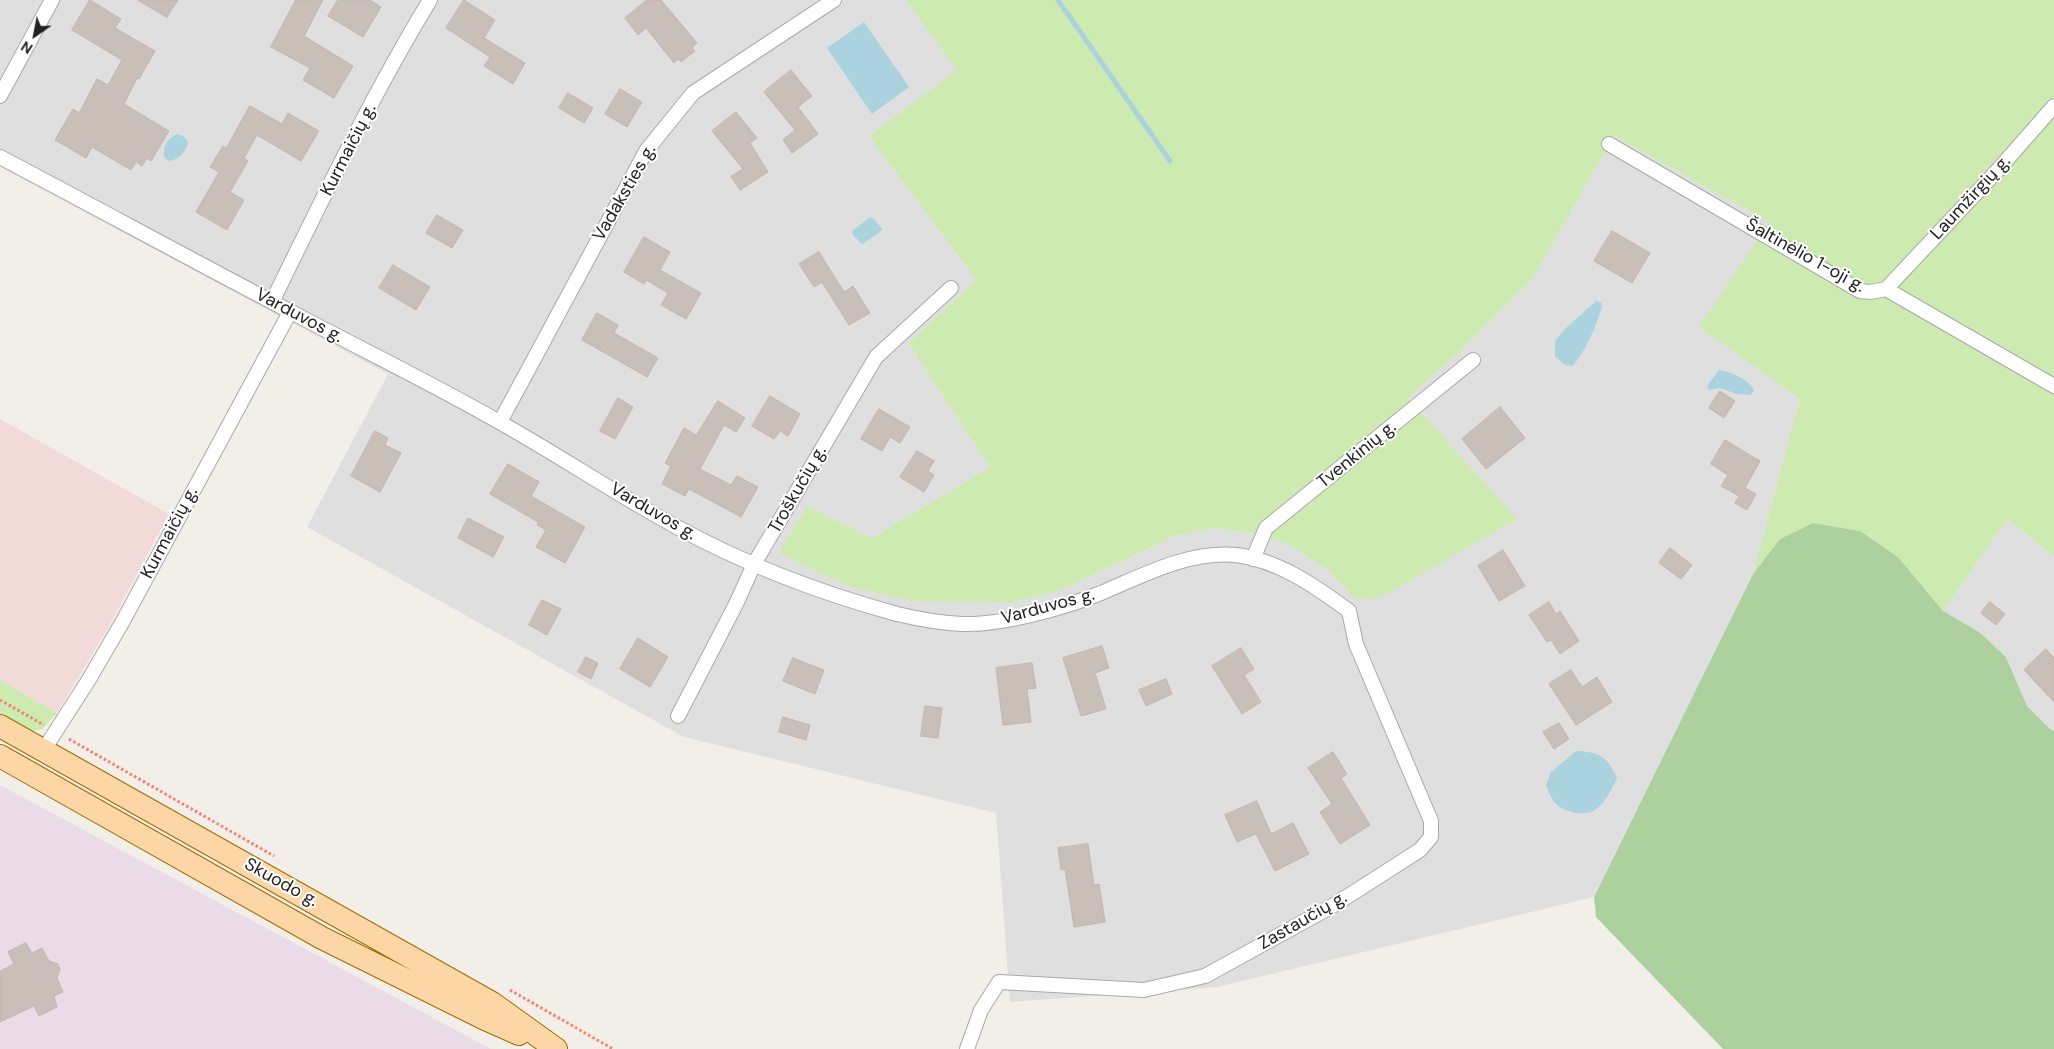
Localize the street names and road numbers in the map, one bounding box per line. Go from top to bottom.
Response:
street label: Kurmaičių g. [317,100,381,200]
street label: Vadaksties g. [589,141,661,245]
street label: Laumžirgių g. [1926,151,2016,245]
street label: Šaltinėlio 1-oji g. [1742,214,1868,298]
street label: Varduvos g. [252,284,346,348]
street label: Tvenkinių g. [1313,417,1401,493]
street label: Troškučių g. [764,442,832,538]
street label: Varduvos g. [606,479,700,545]
street label: Kurmaičių g. [137,483,203,583]
street label: Varduvos g. [999,584,1097,630]
street label: Skuodo g. [240,854,322,912]
street label: Zastaučių g. [1255,887,1351,955]

